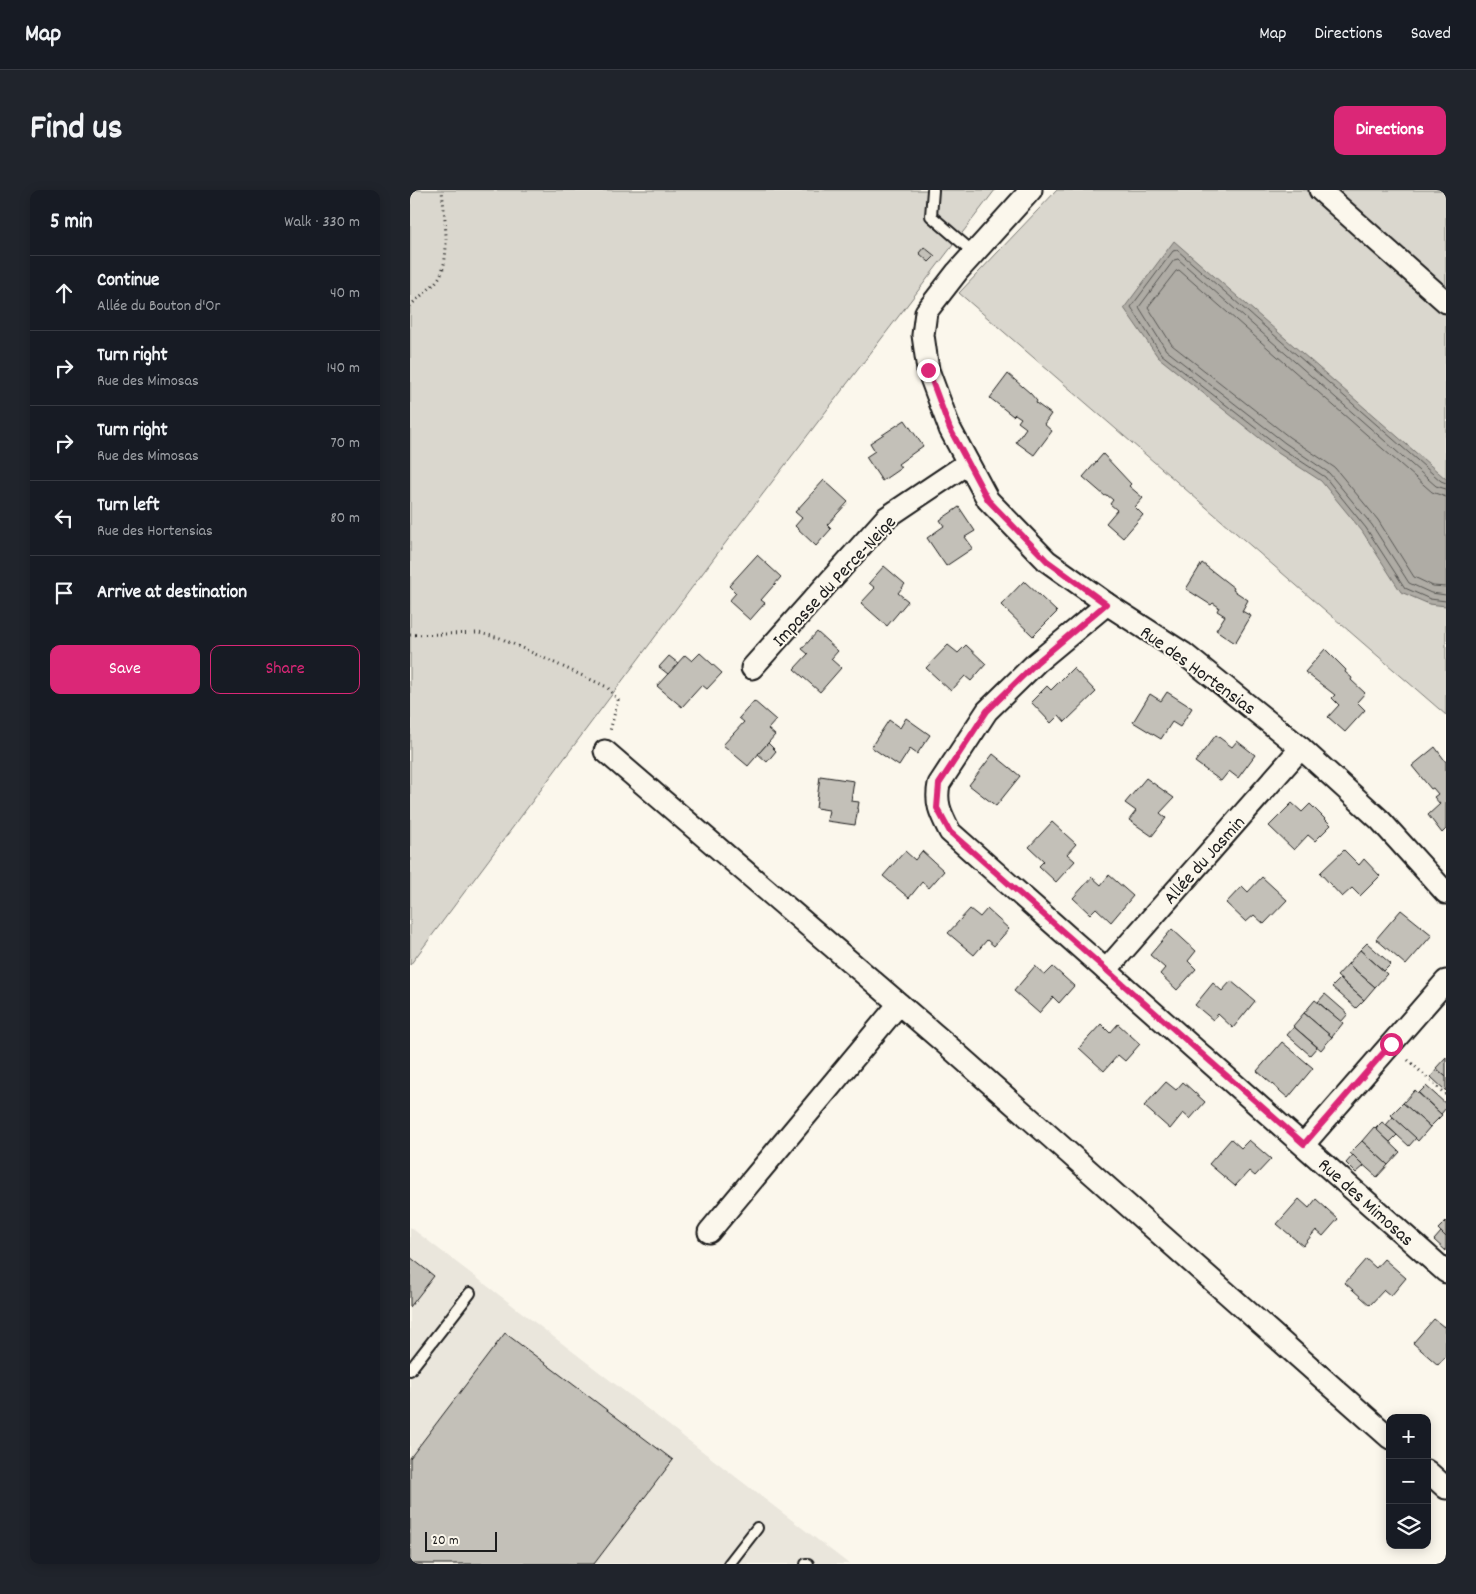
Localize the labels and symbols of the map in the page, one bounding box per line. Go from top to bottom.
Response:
route end [917,359,940,382]
street label: Impasse du Perce-Neige [767,511,904,654]
street label: Rue des Hortensias [1133,620,1261,723]
street label: Allée du Jasmin [1158,811,1253,912]
route start [1380,1033,1403,1056]
street label: Rue des Mimosas [1311,1153,1419,1254]
scale bar [425,1529,498,1552]

